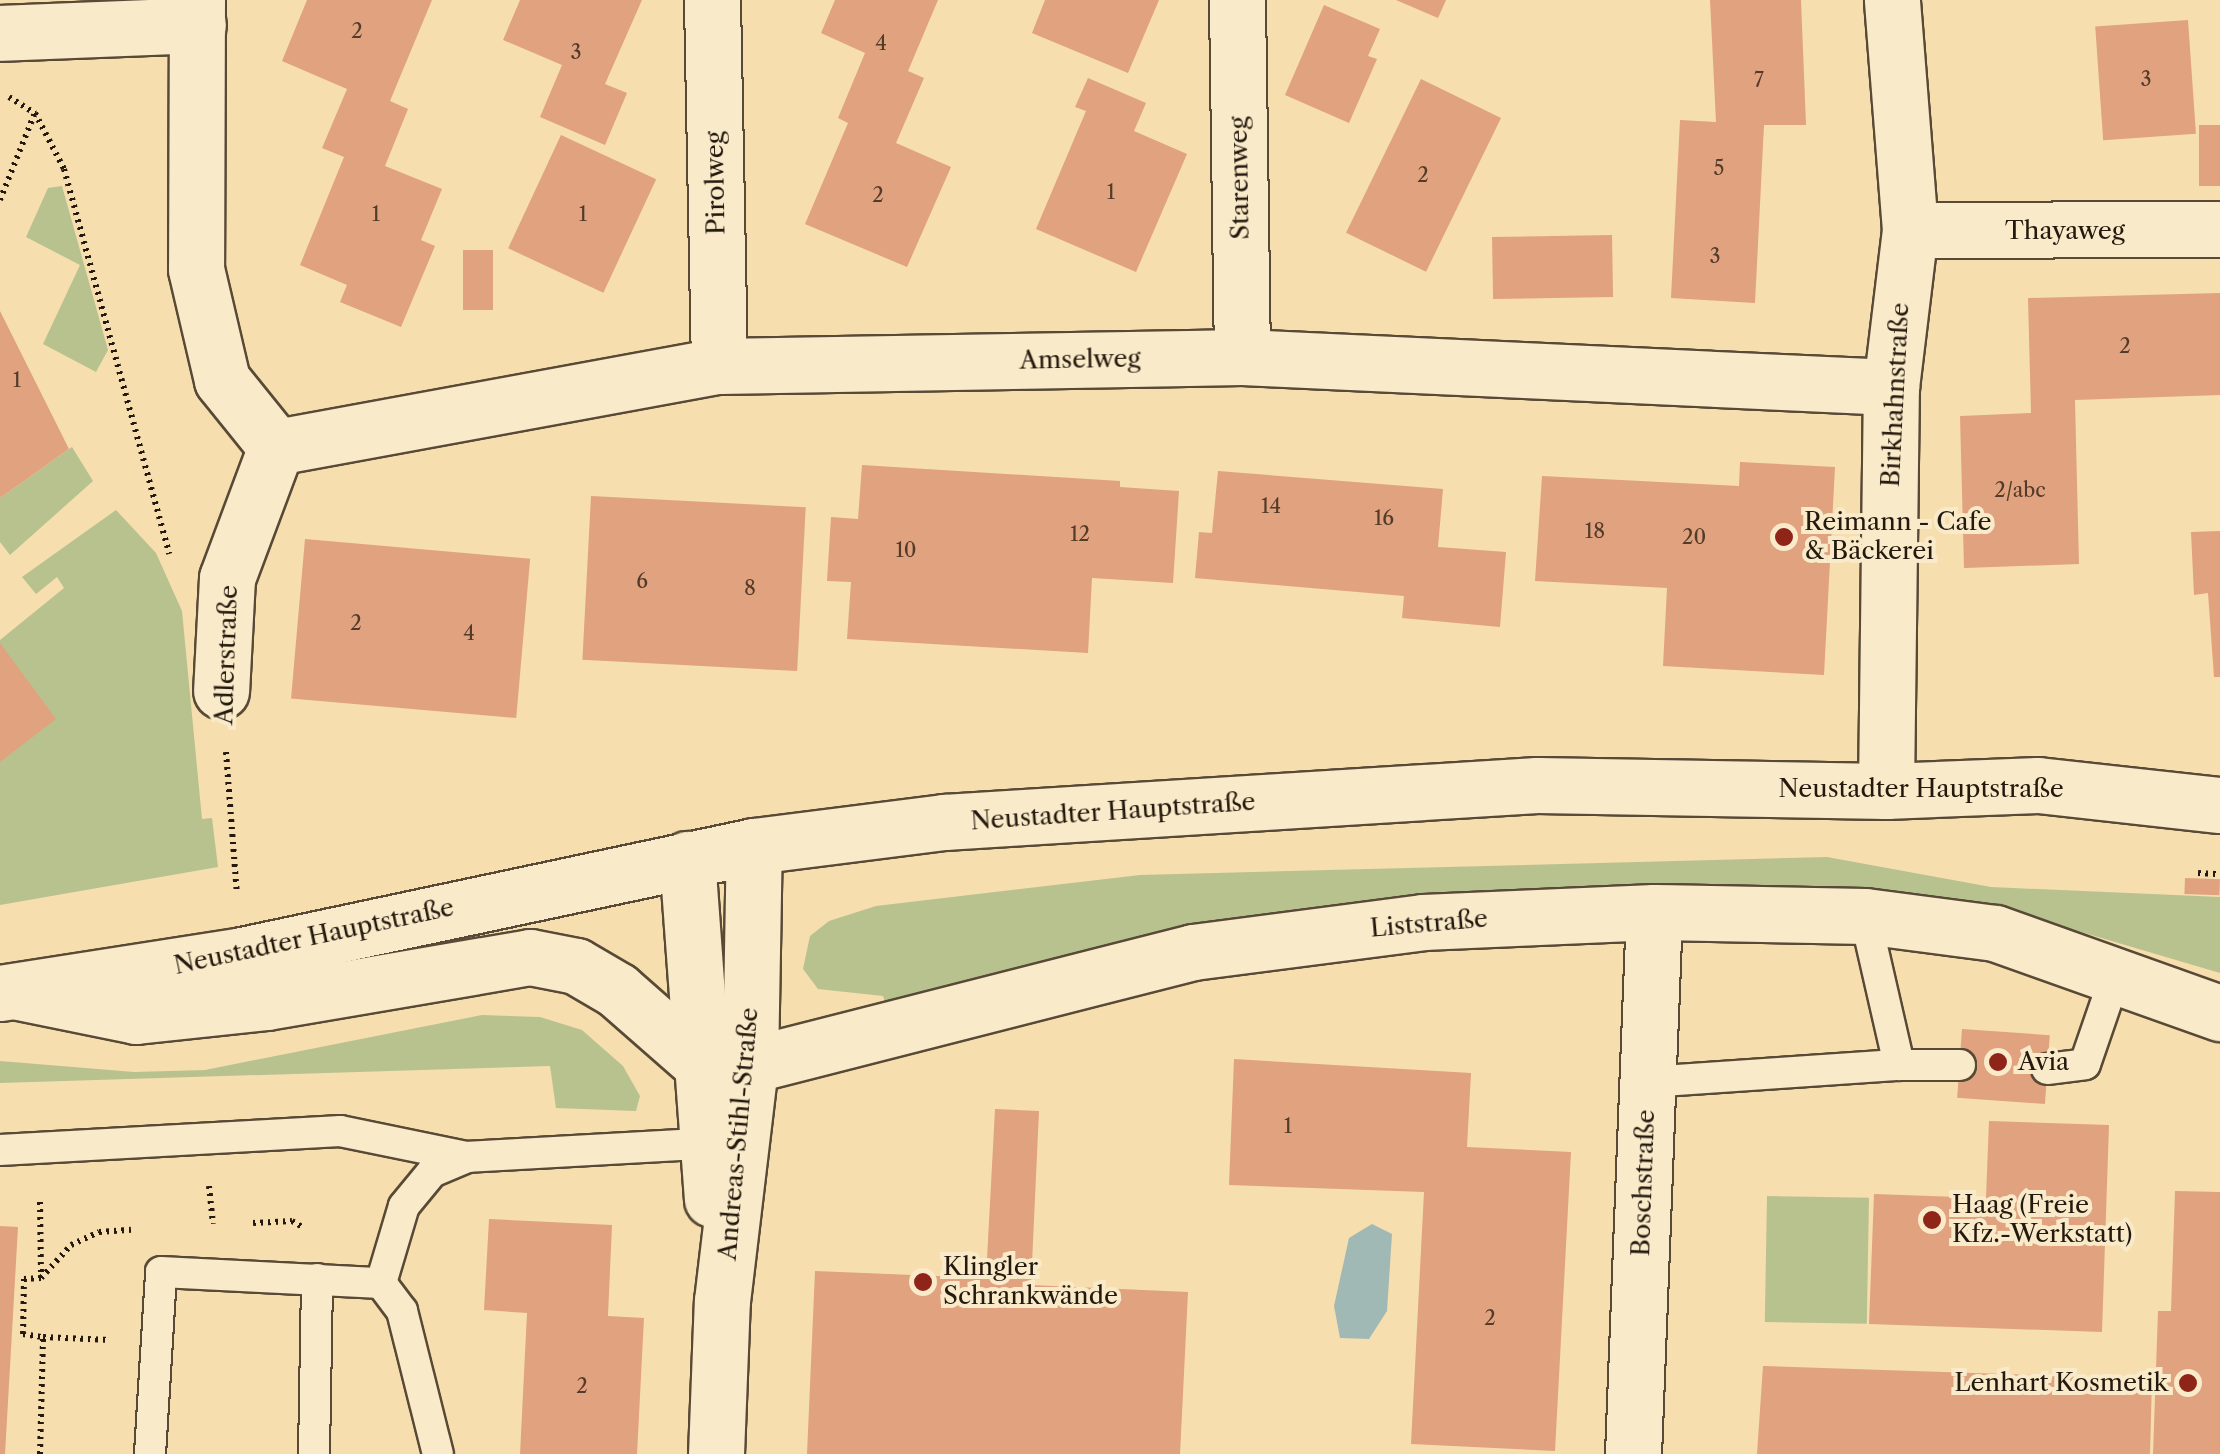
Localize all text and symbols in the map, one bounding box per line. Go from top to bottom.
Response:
house number: 2 [351,19,363,43]
house number: 4 [875,31,887,55]
house number: 3 [570,40,582,64]
house number: 3 [2140,67,2152,91]
house number: 7 [1754,68,1764,92]
street label: Starenweg [1224,116,1256,240]
street label: Pirolweg [700,131,732,235]
house number: 5 [1714,156,1724,180]
house number: 2 [1417,163,1429,187]
house number: 1 [1107,180,1115,204]
house number: 2 [872,183,884,207]
house number: 1 [372,202,380,226]
house number: 1 [579,202,587,226]
street label: Thayaweg [2005,216,2125,246]
house number: 3 [1709,244,1721,268]
street label: Birkhahnstraße [1876,302,1916,488]
house number: 2 [2119,334,2131,358]
street label: Amselweg [1019,344,1141,376]
house number: 1 [13,368,21,392]
house number: 2/abc [1994,478,2046,502]
house number: 14 [1261,494,1281,518]
house number: 16 [1374,506,1394,530]
place label: Reimann - Cafe & Bäckerei [1804,508,1991,567]
house number: 18 [1585,519,1605,543]
house number: 12 [1070,522,1090,546]
house number: 20 [1682,525,1706,549]
marker: Reimann - Cafe & Bäckerei [1773,526,1795,548]
house number: 10 [895,538,917,562]
house number: 6 [636,569,648,593]
house number: 8 [744,576,756,600]
street label: Adlerstraße [210,585,244,725]
house number: 2 [350,611,362,635]
house number: 4 [463,621,475,645]
street label: Neustadter Hauptstraße [1778,774,2064,804]
street label: Neustadter Hauptstraße [969,787,1257,837]
street label: Neustadter Hauptstraße [171,893,457,981]
street label: Liststraße [1369,904,1489,944]
street label: Andreas-Stihl-Straße [713,1006,765,1262]
place label: Avia [2018,1047,2069,1077]
marker: Avia [1987,1051,2009,1073]
street label: Boschstraße [1626,1109,1662,1257]
house number: 1 [1284,1114,1292,1138]
place label: Haag (Freie Kfz.-Werkstatt) [1952,1191,2132,1250]
marker: Haag (Freie Kfz.-Werkstatt) [1921,1209,1943,1231]
place label: Klingler Schrankwände [943,1253,1118,1312]
marker: Klingler Schrankwände [912,1271,934,1293]
house number: 2 [1484,1306,1496,1330]
place label: Lenhart Kosmetik [1954,1368,2168,1398]
marker: Lenhart Kosmetik [2177,1372,2199,1394]
house number: 2 [576,1374,588,1398]

